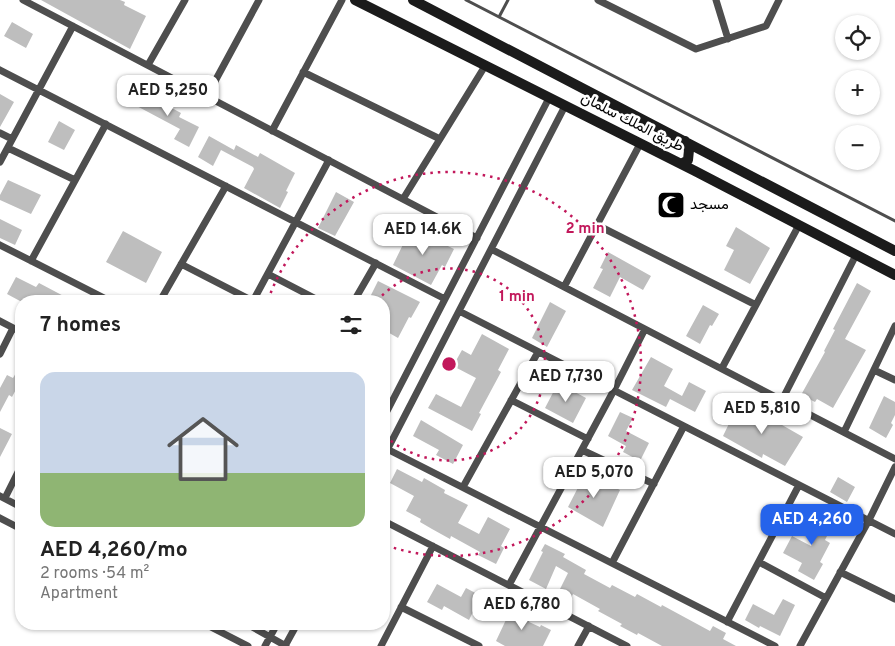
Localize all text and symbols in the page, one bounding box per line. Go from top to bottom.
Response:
map controls [835,15,880,170]
button: locate [835,15,880,60]
button: + [835,70,880,115]
pin: AED 5,250 [111,74,225,117]
text: AED 5,250 [128,81,208,101]
street label: طريق الملك سلمان [577,89,687,157]
button: − [835,125,880,170]
mosque icon: مسجد [656,190,686,220]
place label: مسجد [690,196,729,215]
pin: AED 14.6K [366,214,480,256]
text: AED 14.6K [384,220,462,240]
text: 2 min [565,220,605,239]
text: 1 min [499,288,535,307]
icon: filters [337,311,365,339]
text: 7 homes [40,312,121,339]
centre of rings [440,355,458,373]
pin: AED 7,730 [509,360,623,403]
text: AED 7,730 [529,367,603,387]
pin: AED 5,810 [705,392,819,435]
text: AED 5,810 [723,399,801,419]
icon: home [158,404,248,494]
pin: AED 5,070 [537,456,651,499]
text: AED 5,070 [554,463,634,483]
pin: AED 4,260 [755,504,869,546]
text: AED 4,260 [772,510,852,530]
text: AED 4,260/mo [40,537,188,564]
text: 2 rooms · 54 m² [40,564,149,584]
text: Apartment [40,584,118,604]
pin: AED 6,780 [465,588,579,631]
text: AED 6,780 [483,595,561,615]

